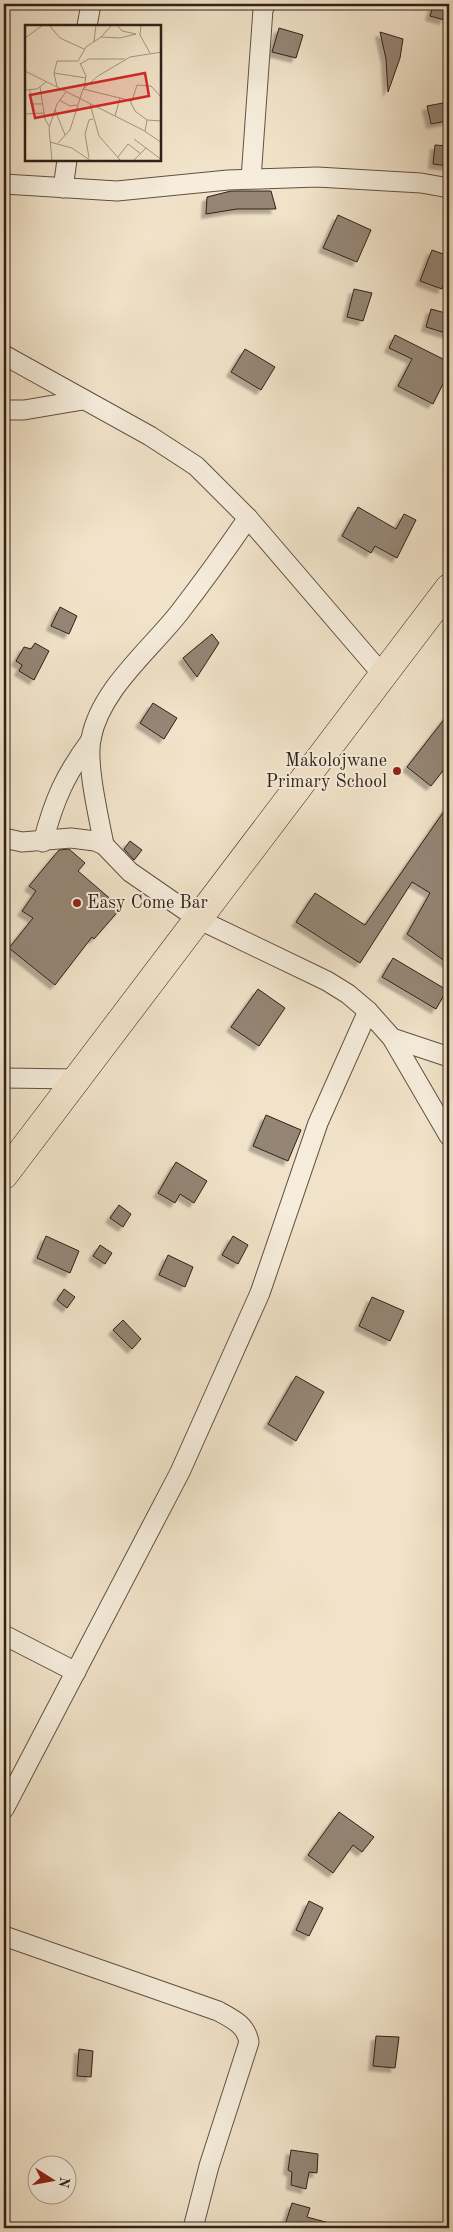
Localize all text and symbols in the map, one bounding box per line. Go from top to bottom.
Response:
inset map [25,25,161,161]
place label: Makolojwane Primary School [266,752,387,791]
marker: Makolojwane Primary School [391,765,403,777]
place label: Easy Come Bar [87,894,209,912]
marker: Easy Come Bar [71,897,83,909]
north arrow [28,2154,78,2204]
text: N [56,2176,72,2189]

